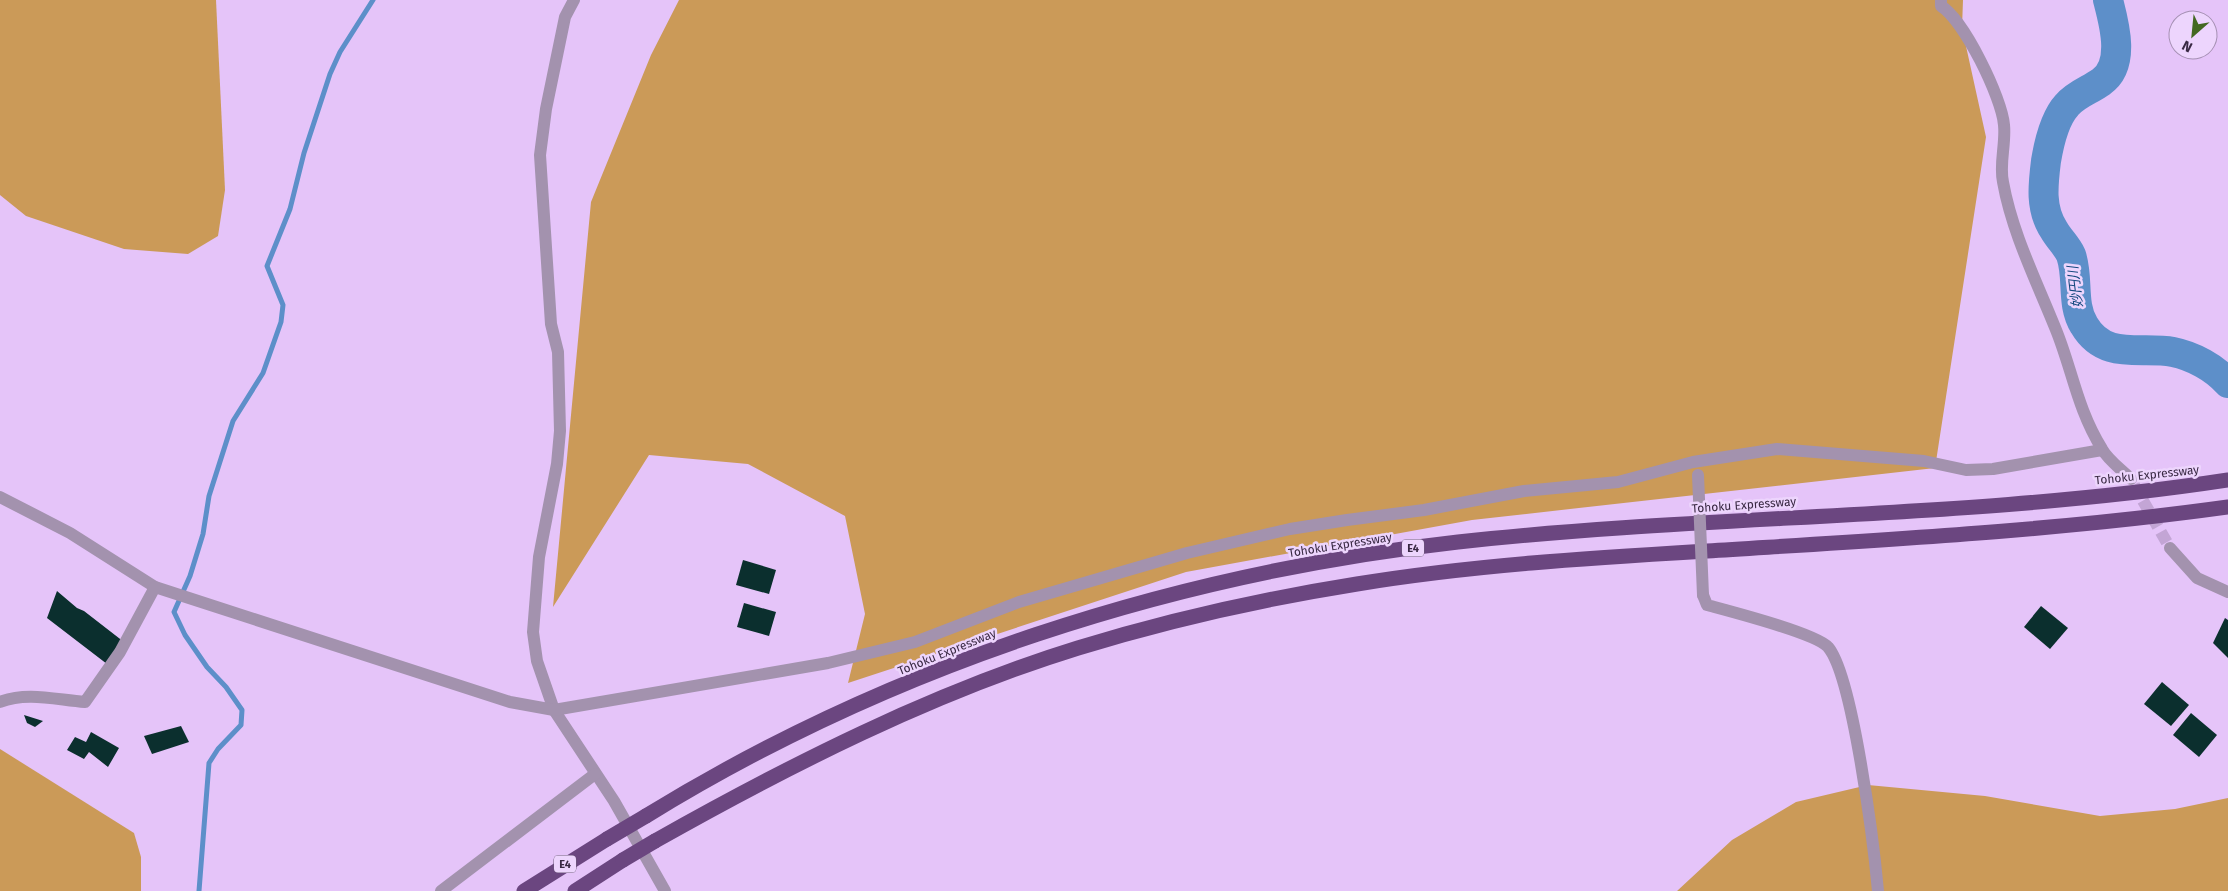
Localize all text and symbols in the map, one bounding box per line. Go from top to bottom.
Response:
north arrow [2168,10,2218,60]
text: N [2179,36,2195,56]
water label: 妙円川 [2064,263,2086,309]
street label: Tohoku Expressway [2094,463,2200,487]
street label: Tohoku Expressway [1691,494,1797,516]
street label: Tohoku Expressway [1287,530,1393,560]
road number: E4 [1402,540,1424,556]
street label: Tohoku Expressway [896,626,998,678]
road number: E4 [554,856,576,872]

